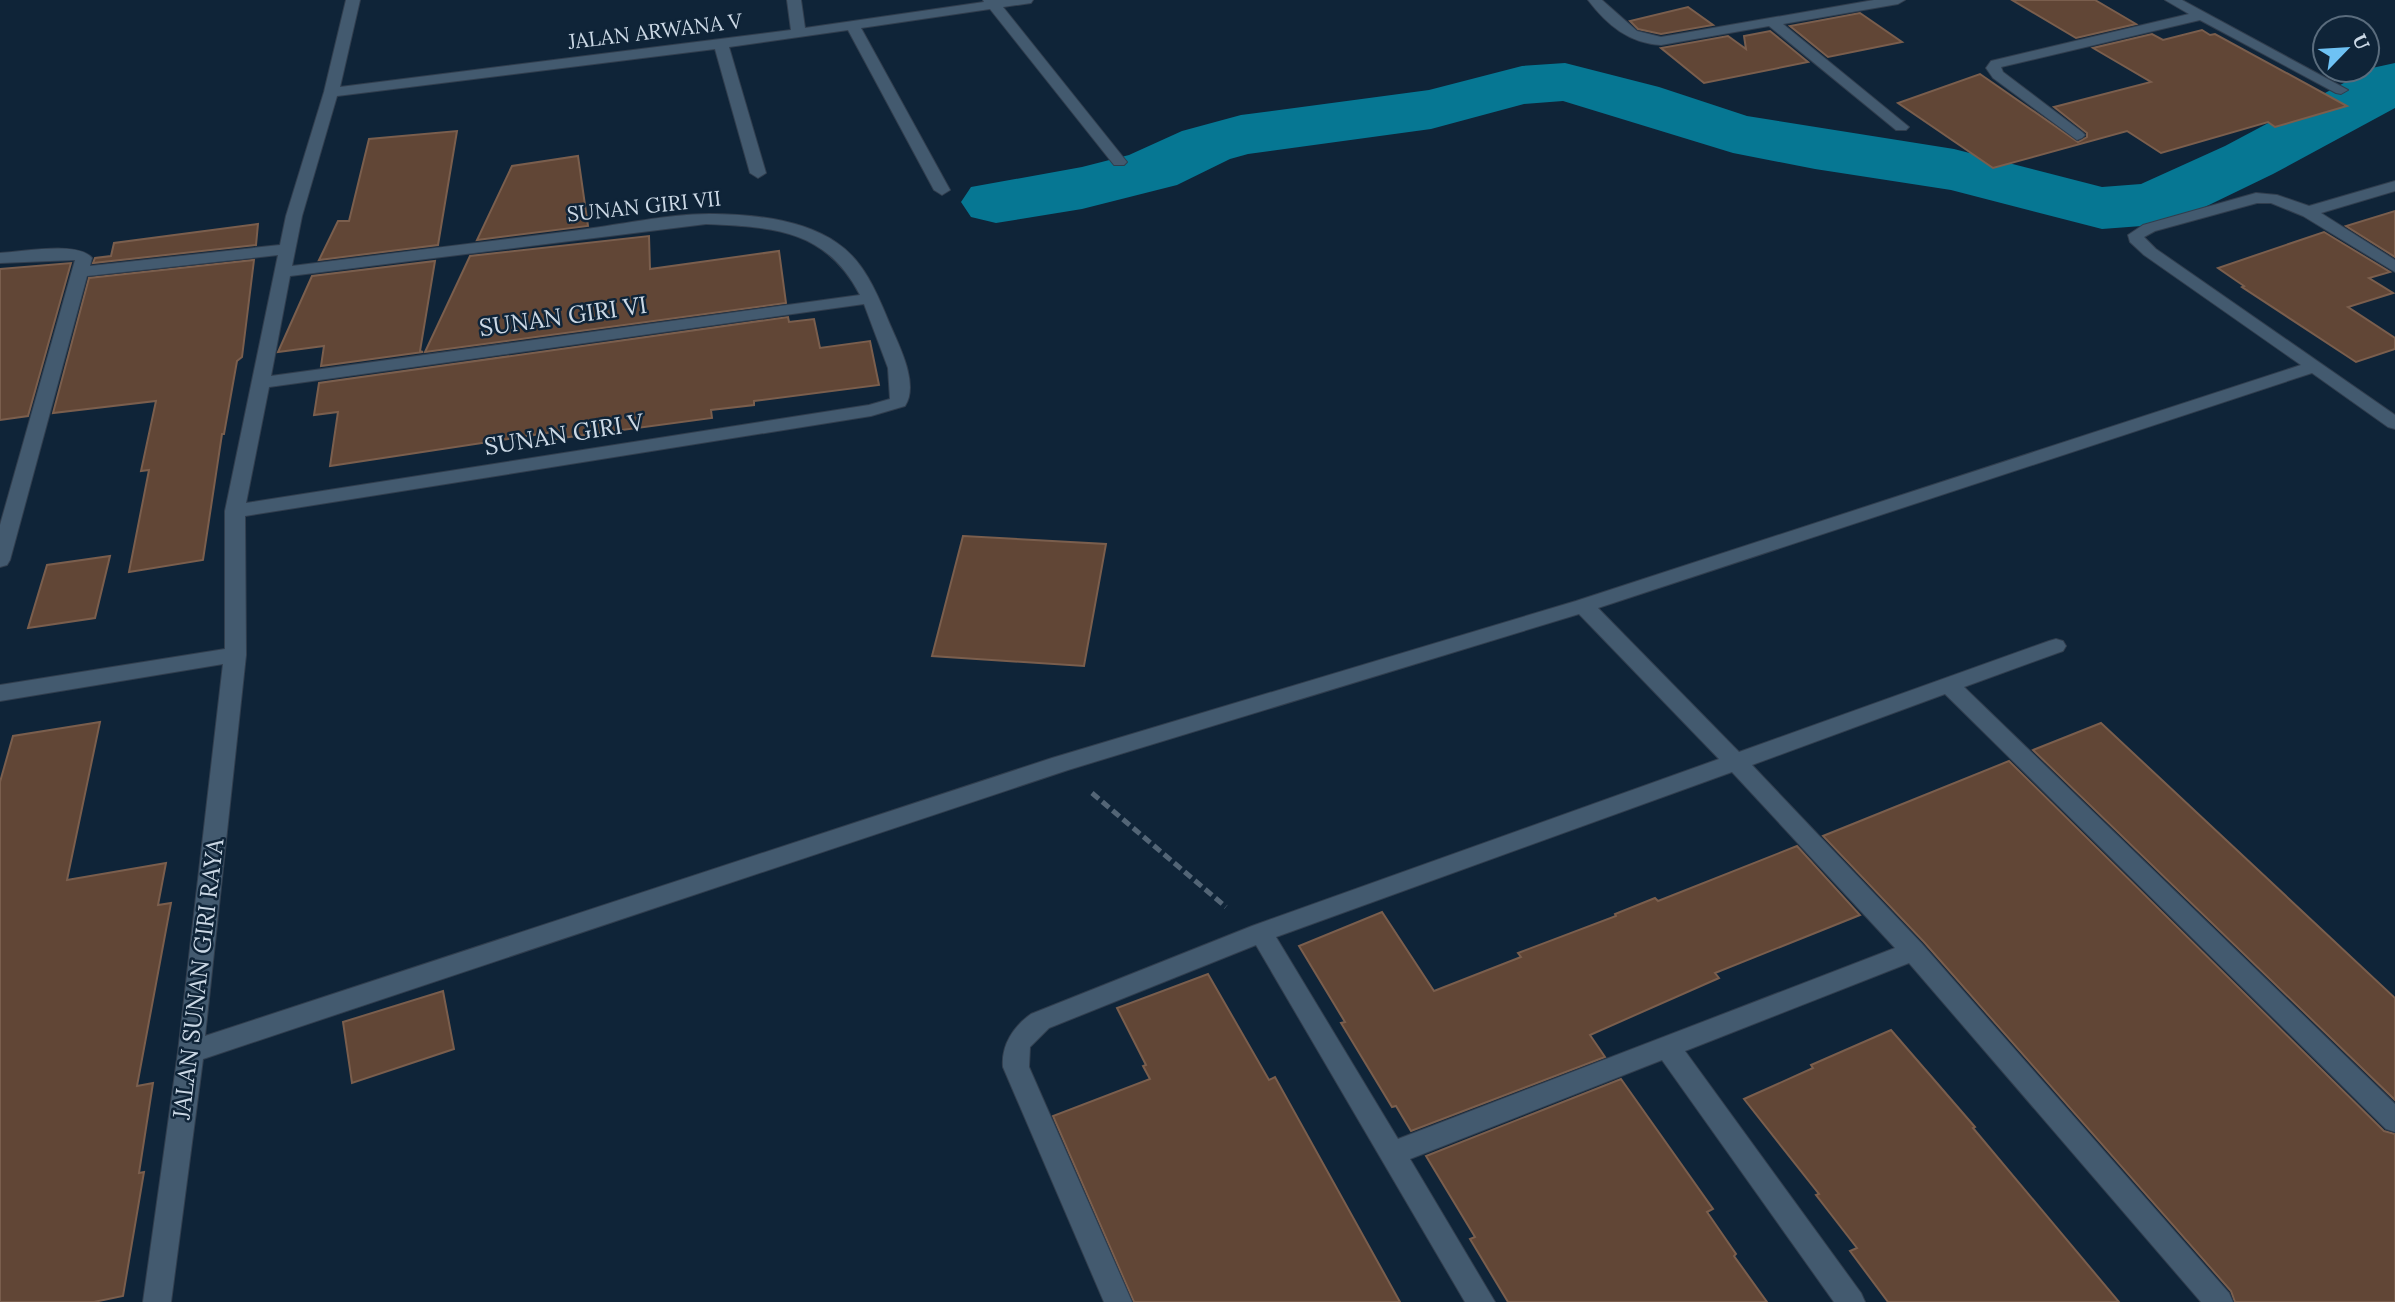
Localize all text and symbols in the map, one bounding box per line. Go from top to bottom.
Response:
street label: JALAN ARWANA V [565,7,745,55]
north arrow [2311,14,2381,84]
text: U [2347,30,2375,53]
street label: SUNAN GIRI VII [566,184,722,228]
street label: SUNAN GIRI VI [477,289,649,343]
street label: SUNAN GIRI V [482,406,647,462]
street label: JALAN SUNAN GIRI RAYA [165,836,231,1122]

